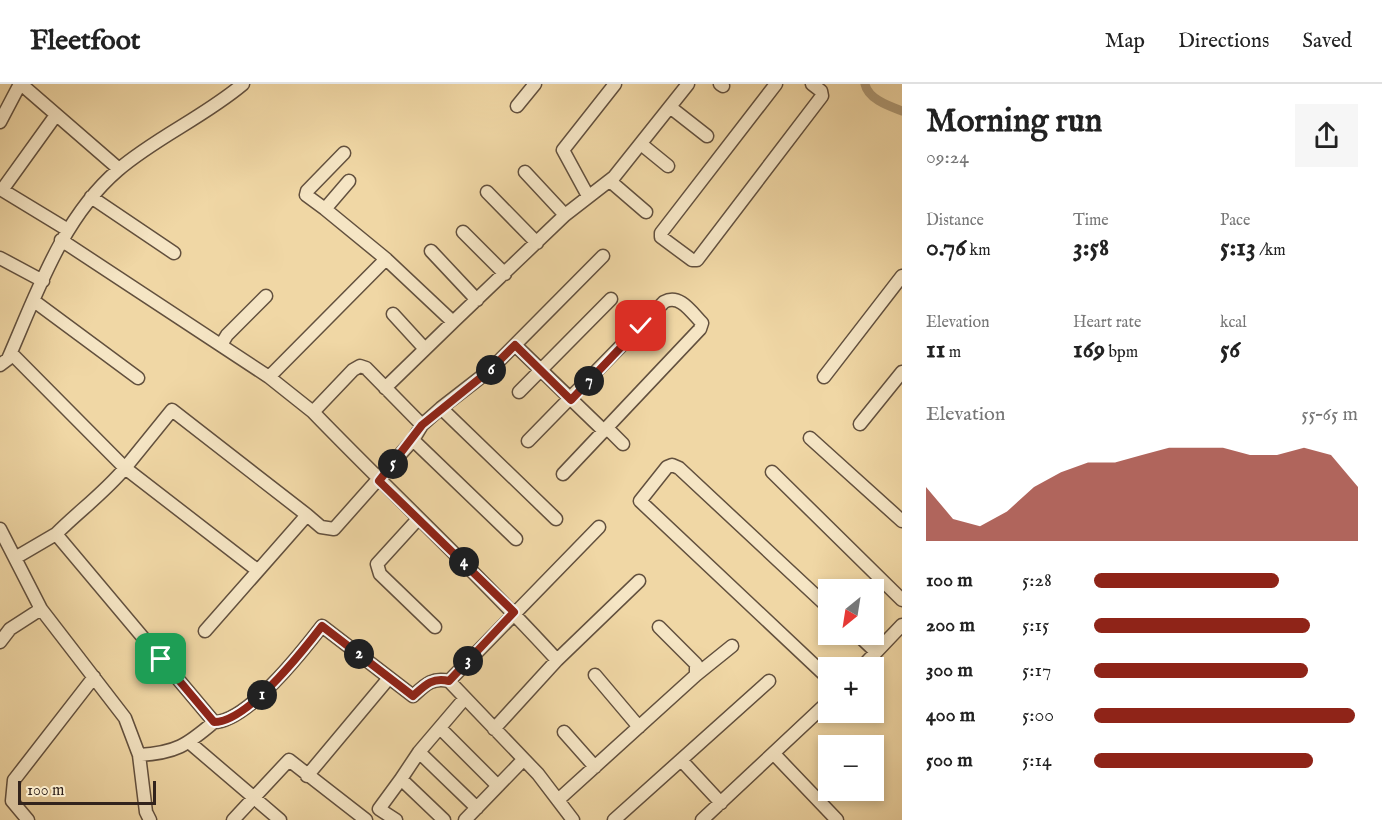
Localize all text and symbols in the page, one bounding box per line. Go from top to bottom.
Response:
text: Fleetfoot [30,24,140,59]
text: Map [1105,28,1145,55]
text: Directions [1178,28,1269,55]
text: Saved [1302,28,1352,55]
text: Morning run [926,101,1102,143]
button: share [1295,104,1358,167]
text: 09:24 [926,145,969,170]
text: Distance [926,211,984,231]
text: Time [1073,211,1109,231]
text: Pace [1220,211,1250,231]
text: 0.76 [926,231,966,264]
text: 3:58 [1073,231,1109,264]
text: 5:13 [1220,231,1256,264]
text: km [966,241,991,261]
text: /km [1256,241,1286,261]
pin [615,300,666,351]
icon: check [624,309,657,342]
text: Elevation [926,313,989,333]
text: Heart rate [1073,313,1141,333]
text: kcal [1220,313,1247,333]
text: 11 [926,333,945,366]
text: 169 [1073,333,1105,366]
text: 56 [1220,333,1240,366]
text: m [945,343,961,363]
text: bpm [1105,343,1138,363]
pin: 6 [476,355,506,385]
text: 6 [488,360,494,380]
pin: 7 [574,366,604,396]
text: 7 [585,371,593,391]
text: Elevation [926,402,1005,427]
text: 55–65 m [1301,402,1358,427]
pin: 5 [378,449,408,479]
text: 5 [390,454,396,474]
pin: 4 [449,547,479,577]
text: 4 [460,552,468,572]
text: 100 m [926,568,973,593]
text: 5:28 [1022,568,1052,593]
north arrow [818,579,884,645]
map controls [818,579,884,801]
text: 200 m [926,613,975,638]
text: 5:15 [1022,613,1049,638]
pin [135,633,186,684]
pin: 2 [344,639,374,669]
icon: arrive [144,642,177,675]
text: 2 [355,644,363,664]
pin: 3 [453,646,483,676]
text: 3 [465,651,471,671]
button: + [818,657,884,723]
text: 300 m [926,658,973,683]
text: 5:17 [1022,658,1051,683]
pin: 1 [247,680,277,710]
text: 1 [259,685,265,705]
text: 400 m [926,703,975,728]
text: 5:00 [1022,703,1054,728]
button: − [818,735,884,801]
text: 500 m [926,748,973,773]
text: 5:14 [1022,748,1052,773]
scale bar [18,778,156,806]
text: 100 m [27,781,64,801]

